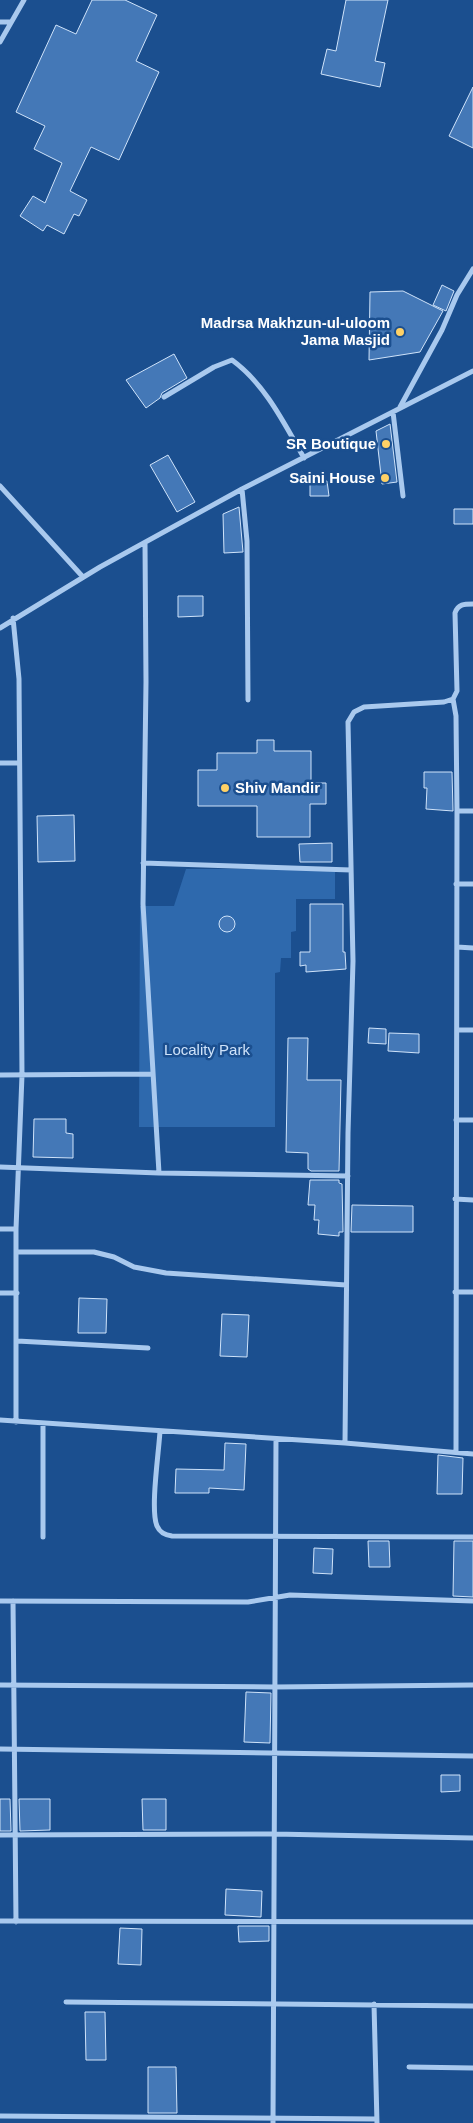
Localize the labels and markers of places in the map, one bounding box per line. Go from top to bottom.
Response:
place label: Madrsa Makhzun-ul-uloom Jama Masjid [201,314,390,348]
marker: Madrsa Makhzun-ul-uloom Jama Masjid [394,326,406,338]
place label: SR Boutique [286,435,376,452]
marker: SR Boutique [380,438,392,450]
place label: Saini House [289,469,375,486]
marker: Saini House [379,472,391,484]
place label: Shiv Mandir [235,779,320,796]
marker: Shiv Mandir [219,782,231,794]

